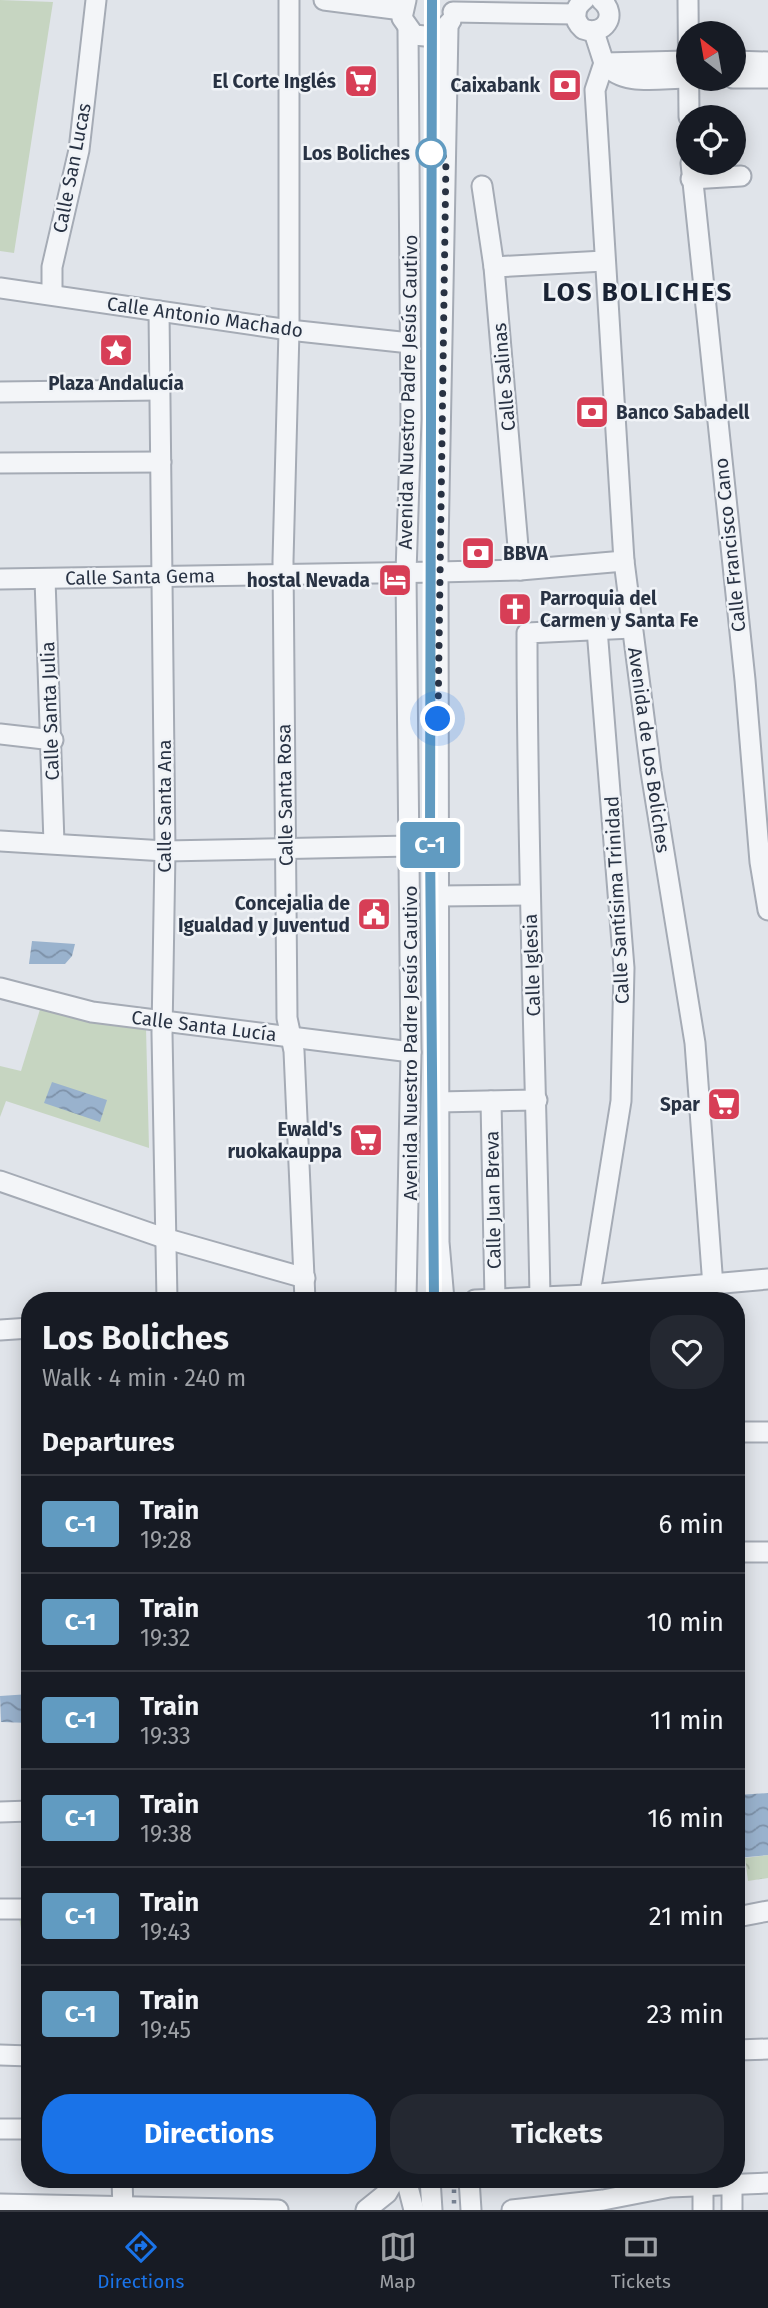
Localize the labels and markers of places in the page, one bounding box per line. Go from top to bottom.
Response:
supermarket icon: El Corte Inglés [342,62,380,100]
bank icon: Caixabank [546,66,584,104]
place label: El Corte Inglés [213,70,336,93]
place label: Caixabank [451,74,540,97]
marker: Los Boliches [416,138,446,168]
place label: Los Boliches [302,142,410,165]
place icon: Plaza Andalucía [97,331,135,369]
place label: Plaza Andalucía [48,372,184,395]
bank icon: Banco Sabadell [573,393,611,431]
place label: Banco Sabadell [616,401,750,424]
bank icon: BBVA [459,534,497,572]
place label: BBVA [503,542,549,565]
hotel icon: hostal Nevada [376,561,414,599]
place label: hostal Nevada [247,569,370,592]
place label: Parroquia del Carmen y Santa Fe [540,587,698,632]
church icon: Parroquia del Carmen y Santa Fe [496,590,534,628]
place label: Concejalia de Igualdad y Juventud [178,892,350,937]
public building icon: Concejalia de Igualdad y Juventud [355,895,393,933]
supermarket icon: Spar [705,1085,743,1123]
place label: Spar [660,1093,700,1116]
place label: Ewald's ruokakauppa [227,1118,342,1163]
supermarket icon: Ewald's ruokakauppa [347,1121,385,1159]

